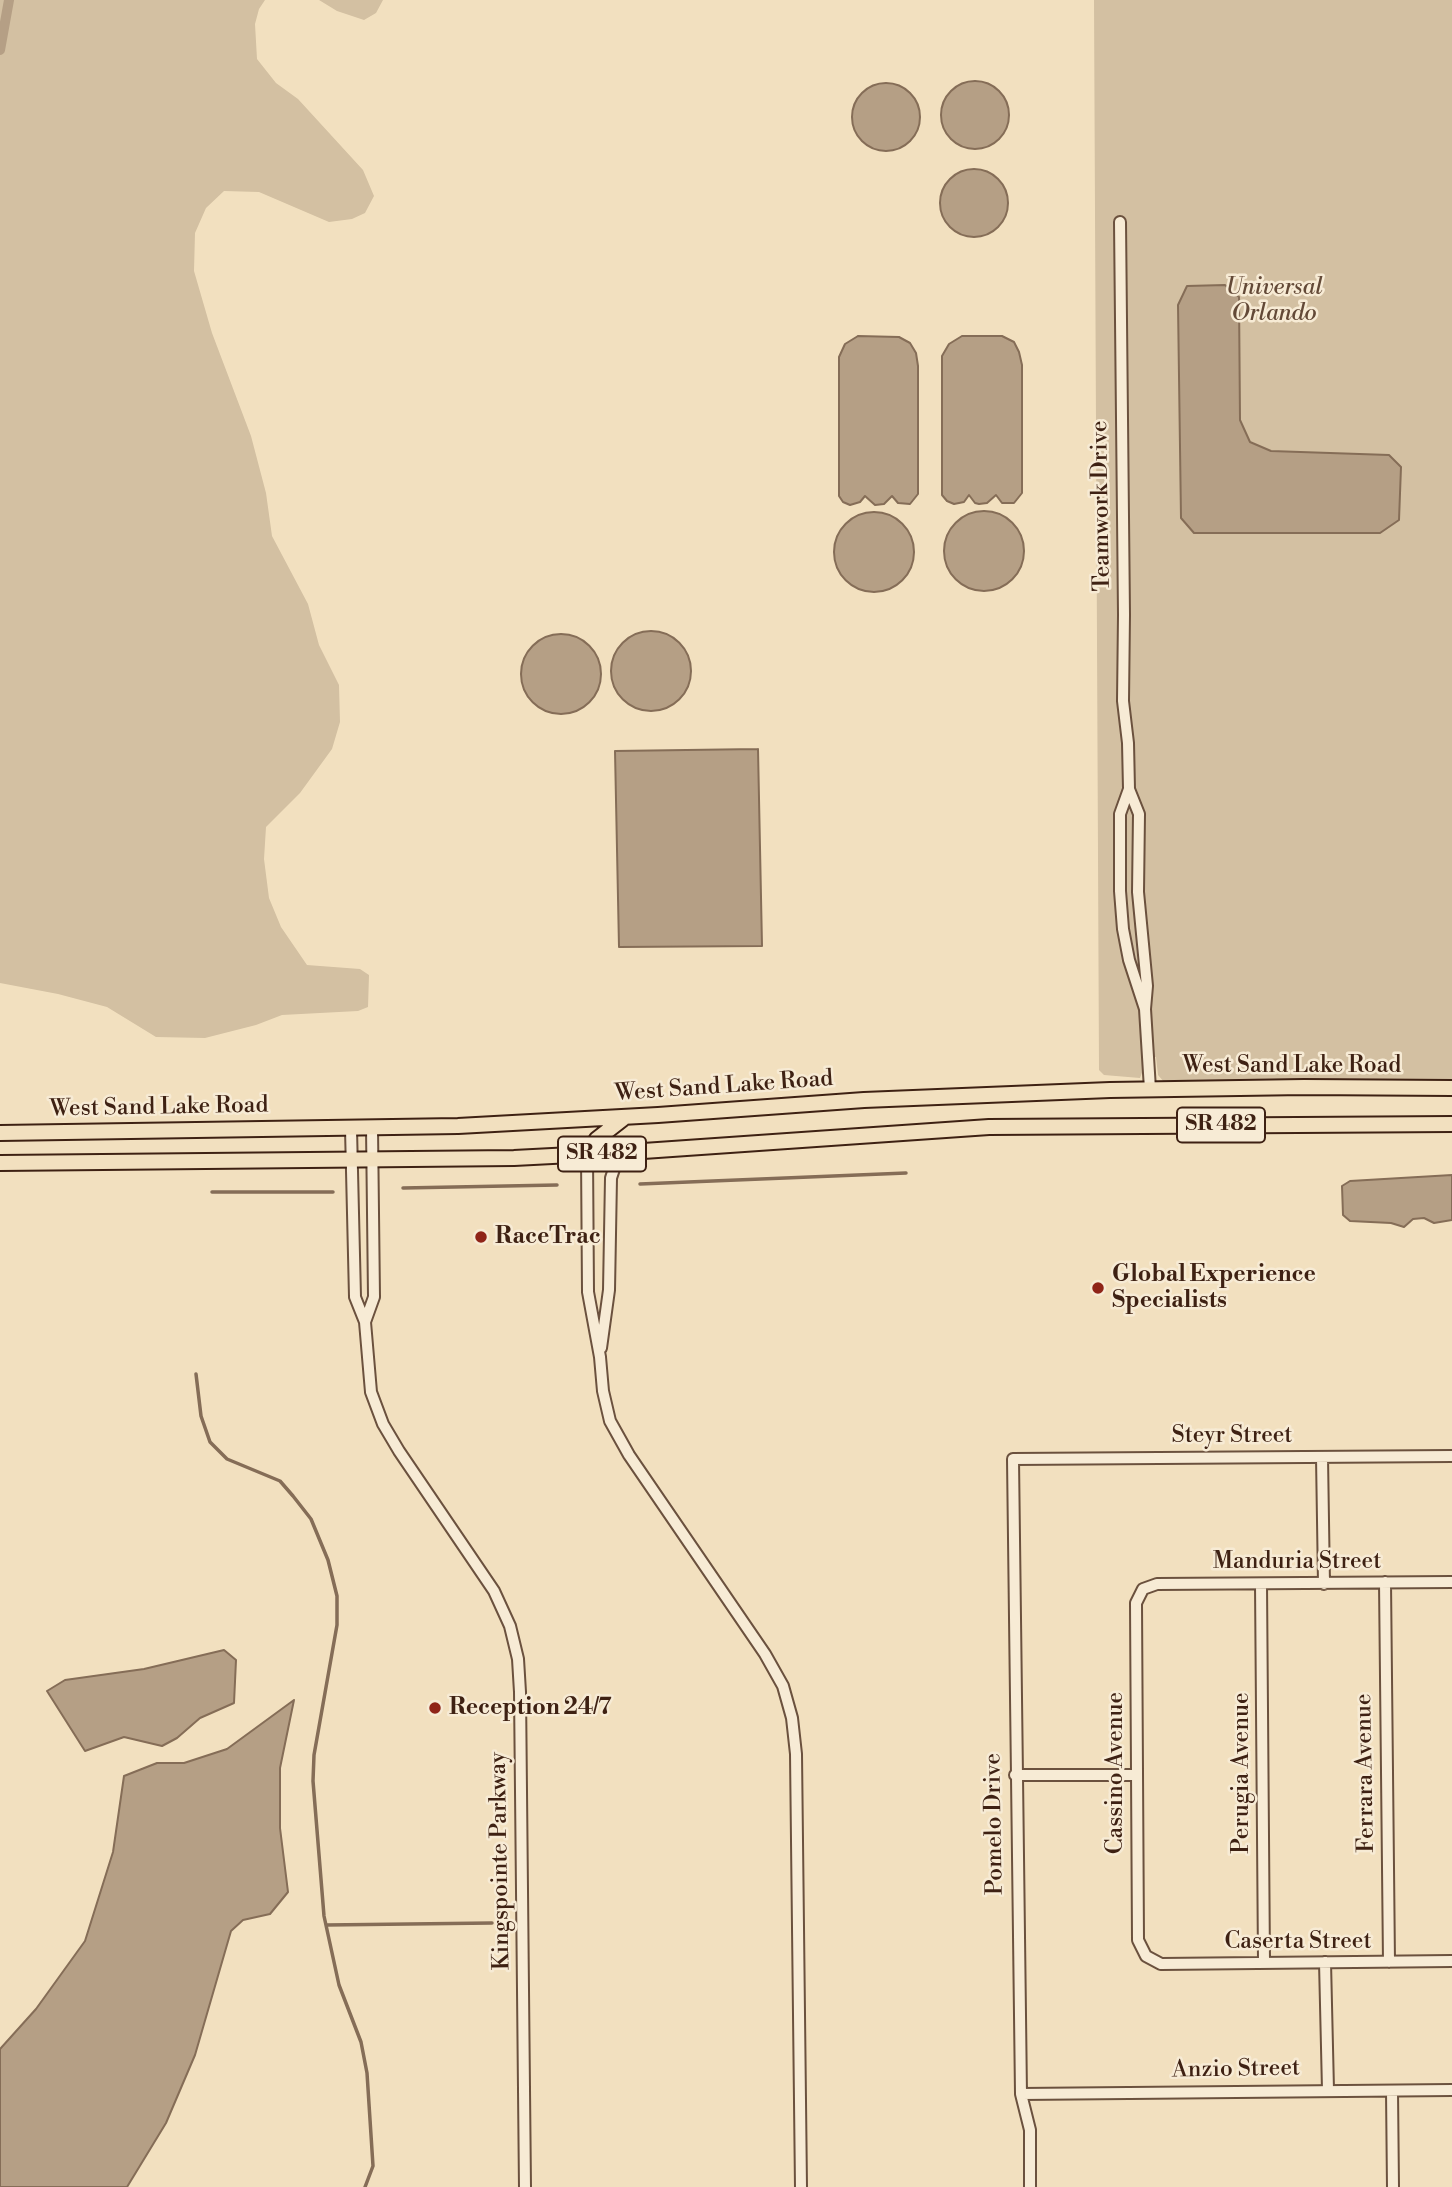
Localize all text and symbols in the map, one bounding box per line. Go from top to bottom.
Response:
park label: Universal Orlando [1225,274,1323,328]
street label: Teamwork Drive [1087,420,1117,592]
street label: West Sand Lake Road [1183,1052,1401,1080]
street label: West Sand Lake Road [614,1066,834,1108]
street label: West Sand Lake Road [49,1092,269,1124]
road number: SR 482 [1177,1108,1265,1142]
road number: SR 482 [558,1136,646,1172]
place label: RaceTrac [495,1223,601,1251]
marker: RaceTrac [473,1229,489,1245]
place label: Global Experience Specialists [1112,1261,1316,1315]
marker: Global Experience Specialists [1090,1280,1106,1296]
street label: Steyr Street [1171,1422,1293,1450]
street label: Manduria Street [1213,1548,1381,1576]
street label: Cassino Avenue [1102,1692,1130,1854]
street label: Perugia Avenue [1228,1692,1256,1854]
street label: Ferrara Avenue [1351,1693,1381,1853]
place label: Reception 24/7 [449,1694,611,1722]
marker: Reception 24/7 [427,1700,443,1716]
street label: Kingspointe Parkway [485,1752,517,1970]
street label: Pomelo Drive [980,1753,1010,1895]
street label: Caserta Street [1224,1928,1372,1956]
street label: Anzio Street [1172,2055,1300,2085]

